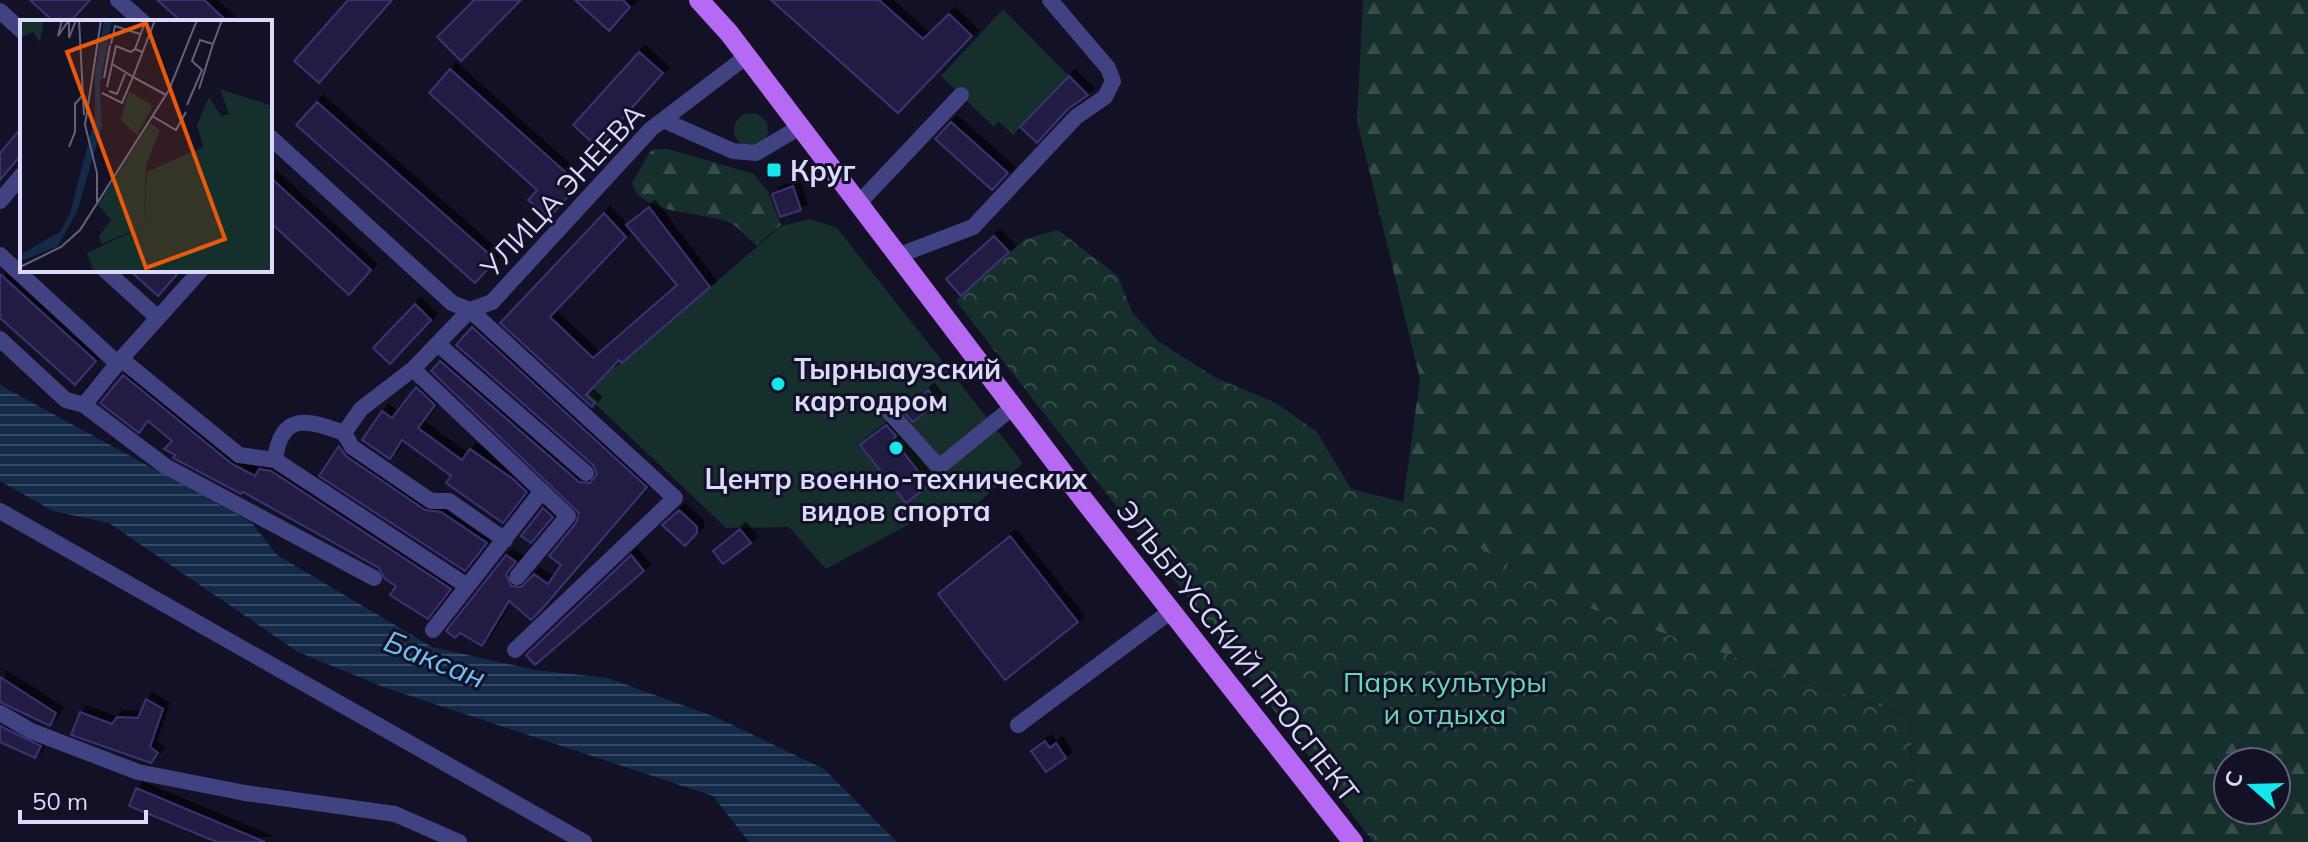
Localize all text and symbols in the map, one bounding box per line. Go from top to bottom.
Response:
inset map [20,20,272,272]
street label: УЛИЦА ЭНЕЕВА [472,96,652,285]
place label: Круг [790,153,856,188]
marker: Круг [765,161,783,179]
place label: Тырныаузский картодром [794,351,1001,418]
marker: Тырныаузский картодром [769,375,787,393]
marker: Центр военно-технических видов спорта [887,439,905,457]
place label: Центр военно-технических видов спорта [705,461,1088,528]
street label: ЭЛЬБРУССКИЙ ПРОСПЕКТ [1109,493,1367,809]
water label: Баксан [379,622,491,696]
park label: Парк культуры и отдыха [1343,664,1547,731]
north arrow [2212,746,2292,826]
text: С [2217,767,2249,791]
scale bar [20,774,146,824]
text: 50 m [32,786,88,816]

